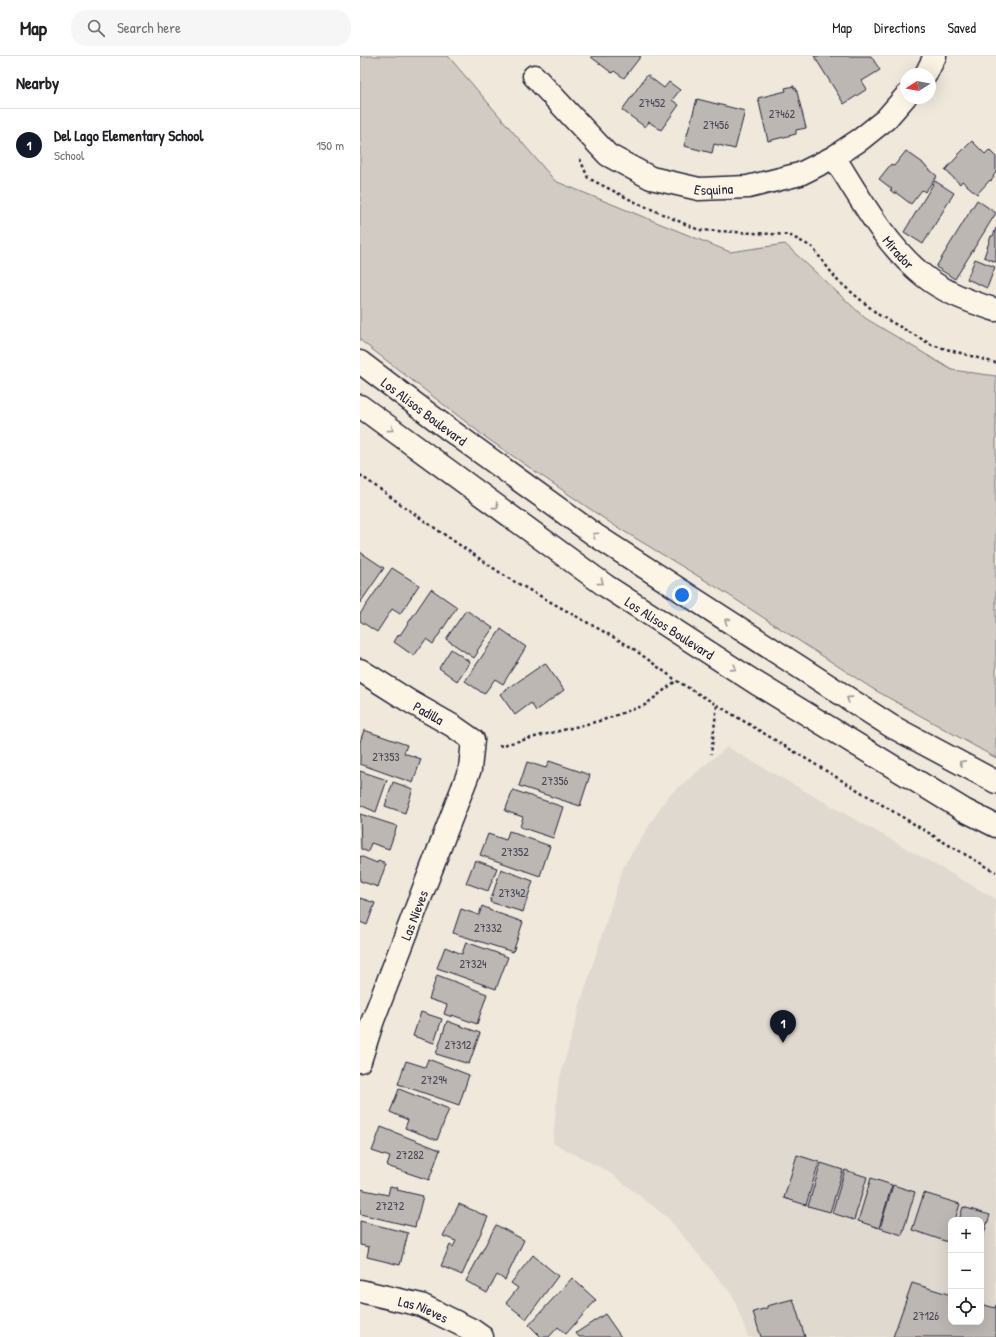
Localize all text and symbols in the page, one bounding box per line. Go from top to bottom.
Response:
search box [71,10,351,46]
text: Map [20,15,47,41]
icon: search [85,17,107,39]
text: Search here [117,17,181,38]
text: Map [832,18,852,37]
text: Directions [874,18,925,37]
text: Saved [947,18,976,37]
north arrow [900,68,936,104]
text: Nearby [16,71,59,94]
house number: 27452 [639,94,666,111]
house number: 27462 [769,105,796,122]
house number: 27456 [703,116,729,133]
text: Del Lago Elementary School [54,125,203,146]
text: 1 [27,136,31,154]
text: 150 m [316,136,344,154]
text: School [54,146,84,164]
street label: Esquina [692,178,734,199]
street label: Mirador [879,231,919,273]
street label: Los Alisos Boulevard [378,372,472,450]
one-way arrow [387,424,394,432]
one-way arrow [492,501,499,509]
one-way arrow [592,532,599,540]
one-way arrow [597,577,604,584]
your location [672,585,692,605]
street label: Los Alisos Boulevard [622,592,719,663]
one-way arrow [725,619,732,626]
one-way arrow [730,664,737,671]
street label: Padilla [410,696,448,729]
one-way arrow [846,696,853,704]
house number: 27353 [372,748,400,765]
one-way arrow [958,761,966,768]
house number: 27356 [542,772,569,789]
house number: 27352 [501,843,529,860]
house number: 27342 [498,884,526,901]
street label: Las Nieves [396,887,432,943]
house number: 27332 [474,919,502,936]
house number: 27324 [459,955,487,972]
pin: 1 [770,1010,796,1043]
house number: 27312 [445,1036,472,1053]
house number: 27294 [421,1071,448,1088]
house number: 27282 [396,1146,424,1163]
house number: 27272 [376,1197,405,1214]
map controls [948,1217,984,1325]
button: + [948,1217,984,1253]
button: − [948,1253,984,1289]
button: locate [948,1289,984,1325]
street label: Las Nieves [397,1291,452,1326]
house number: 27126 [913,1307,939,1324]

